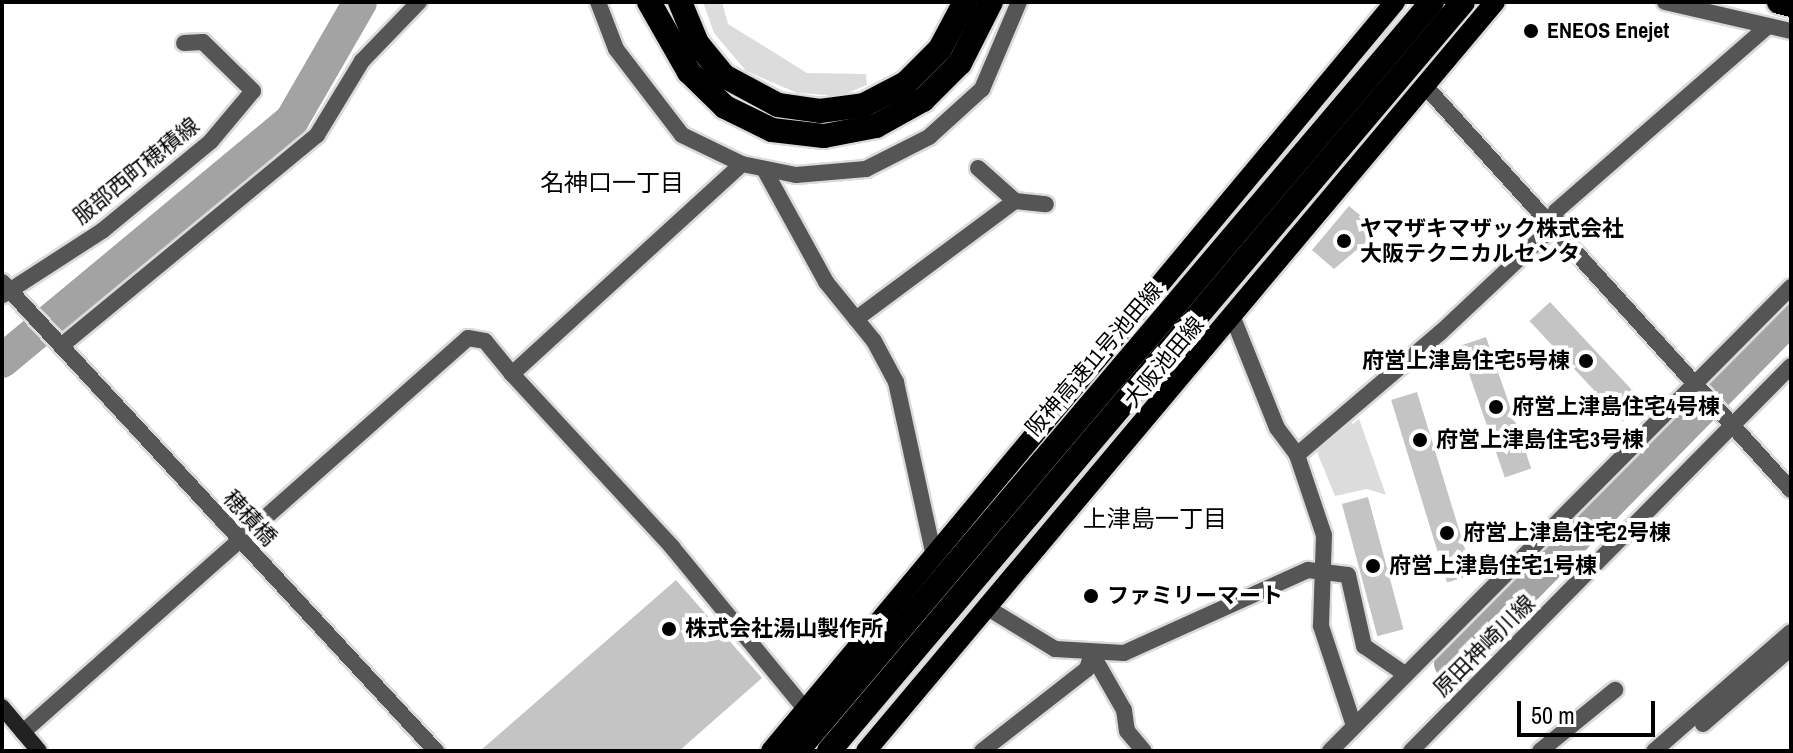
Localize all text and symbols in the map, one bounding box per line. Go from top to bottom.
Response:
place label: ENEOS Enejet [1547,18,1669,44]
marker: ENEOS Enejet [1522,22,1540,40]
street label: 服部西町穂積線 [68,112,204,230]
district label: 名神口一丁目 [540,169,684,197]
place label: ヤマザキマザック株式会社 大阪テクニカルセンタ [1360,215,1624,266]
marker: ヤマザキマザック株式会社 大阪テクニカルセンタ [1335,232,1353,250]
street label: 阪神高速11号池田線 [1020,277,1168,441]
street label: 大阪池田線 [1119,311,1209,413]
place label: 府営上津島住宅5号棟 [1362,348,1570,374]
marker: 府営上津島住宅5号棟 [1577,352,1595,370]
place label: 府営上津島住宅4号棟 [1512,394,1720,420]
marker: 府営上津島住宅4号棟 [1487,398,1505,416]
place label: 府営上津島住宅3号棟 [1436,427,1644,453]
marker: 府営上津島住宅3号棟 [1411,431,1429,449]
street label: 穂積橋 [218,485,282,551]
district label: 上津島一丁目 [1083,505,1227,533]
place label: 府営上津島住宅2号棟 [1463,520,1671,546]
marker: 府営上津島住宅2号棟 [1438,524,1456,542]
place label: 府営上津島住宅1号棟 [1389,553,1597,579]
marker: 府営上津島住宅1号棟 [1364,557,1382,575]
place label: ファミリーマート [1107,583,1283,609]
marker: ファミリーマート [1082,587,1100,605]
street label: 原田神崎川線 [1428,590,1540,702]
place label: 株式会社湯山製作所 [685,616,883,642]
marker: 株式会社湯山製作所 [660,620,678,638]
scale bar [1521,685,1659,735]
text: 50 m [1531,699,1575,731]

